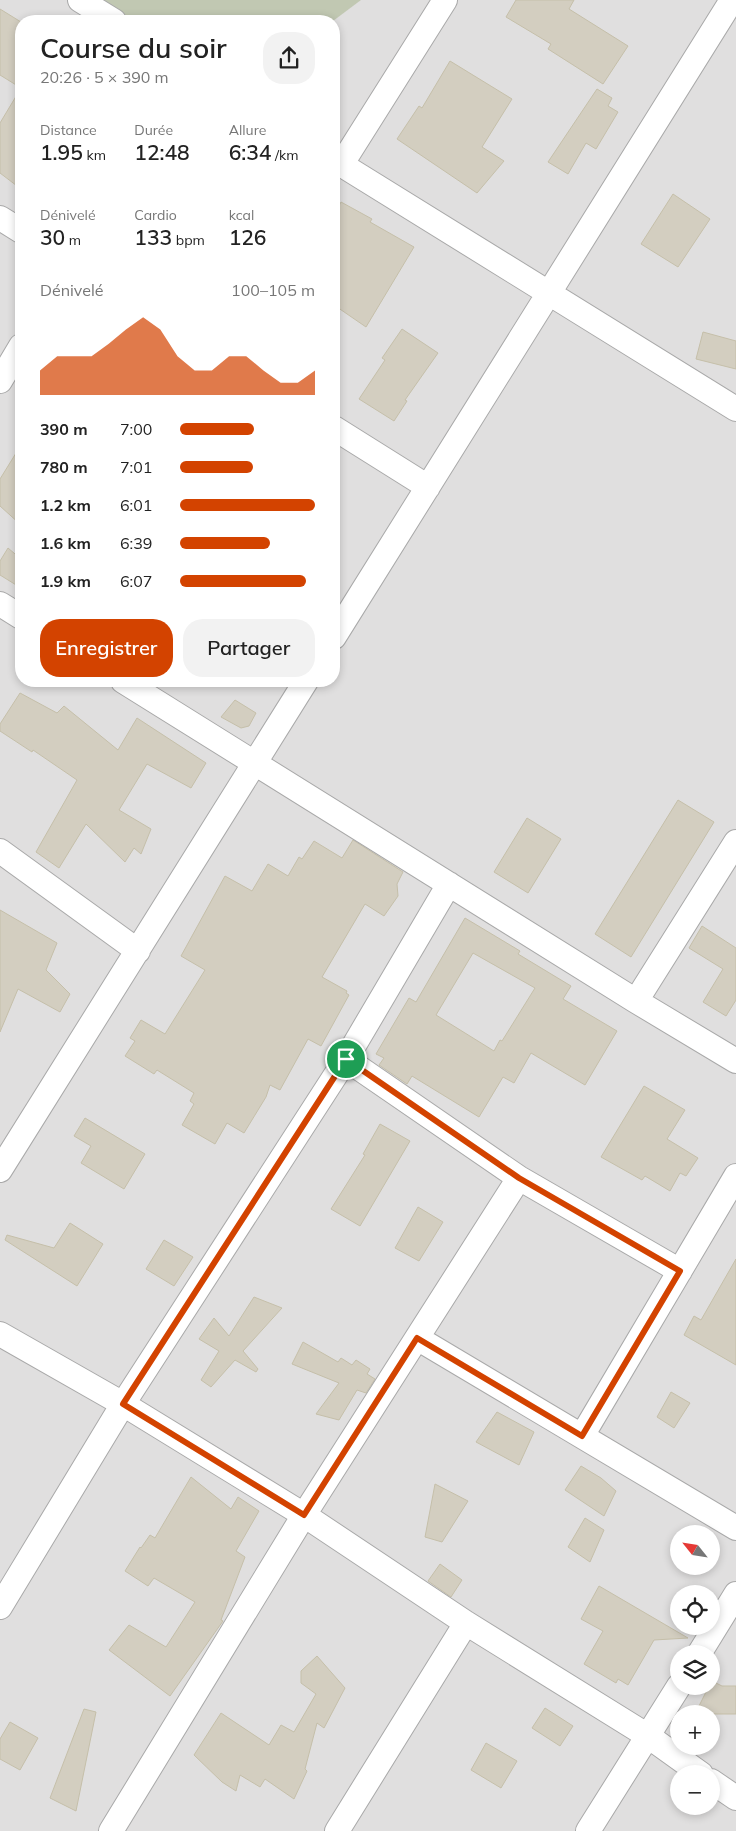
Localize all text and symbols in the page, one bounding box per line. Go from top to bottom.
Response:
text: Course du soir [40,30,227,65]
button: share [263,32,315,84]
text: 20:26 · 5 × 390 m [40,67,169,87]
text: Distance [40,121,97,139]
text: Durée [134,121,173,139]
text: Allure [229,121,266,139]
text: 1.95 [40,139,83,165]
text: 12:48 [134,139,190,165]
text: 6:34 [229,139,271,165]
text: km [83,146,106,164]
text: /km [271,146,299,164]
text: Dénivelé [40,206,96,224]
text: Cardio [134,206,177,224]
text: kcal [229,206,254,224]
text: 30 [40,224,65,250]
text: 133 [134,224,172,250]
text: 126 [229,224,266,250]
text: m [65,231,81,249]
text: bpm [172,231,205,249]
text: Dénivelé [40,280,103,300]
text: 100–105 m [231,280,315,300]
text: 390 m [40,419,88,439]
text: 7:00 [120,419,152,439]
text: 780 m [40,457,88,477]
text: 7:01 [120,457,152,477]
text: 1.2 km [40,495,91,515]
text: 6:01 [120,495,152,515]
text: 1.6 km [40,533,91,553]
text: 6:39 [120,533,152,553]
text: 1.9 km [40,571,91,591]
text: 6:07 [120,571,152,591]
button: Enregistrer [40,619,173,677]
button: Partager [183,619,315,677]
pin [325,1038,367,1080]
icon: arrive [332,1045,360,1073]
north arrow [670,1525,720,1575]
map controls [670,1525,720,1815]
button: locate [670,1585,720,1635]
button: layers [670,1645,720,1695]
button: + [670,1705,720,1755]
button: − [670,1765,720,1815]

